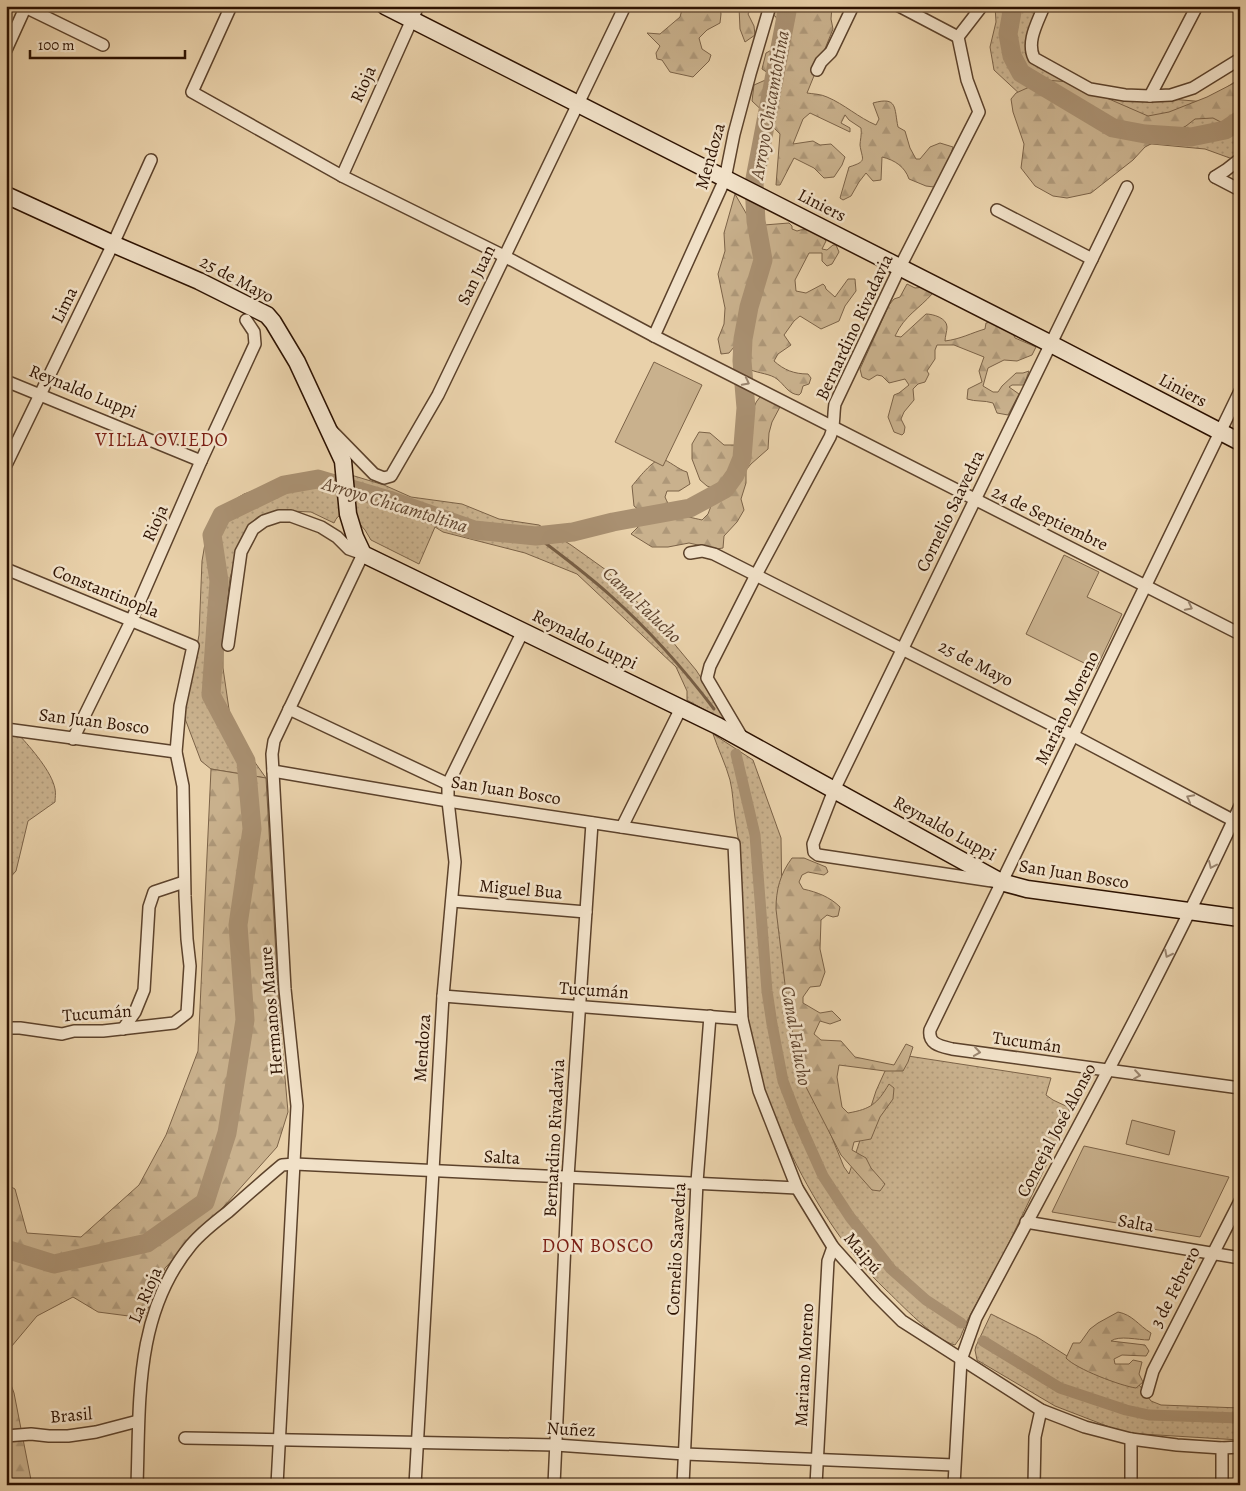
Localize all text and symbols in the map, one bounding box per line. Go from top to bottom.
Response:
scale bar [30,28,185,60]
water label: Arroyo Chicamtoltina [744,28,796,182]
text: 100 m [38,35,75,55]
street label: Rioja [344,61,382,106]
street label: Mendoza [689,119,731,192]
street label: Liniers [794,183,850,227]
street label: San Juan [451,241,501,309]
street label: 25 de Mayo [196,249,278,309]
street label: Bernardino Rivadavia [810,249,899,404]
street label: Lima [45,282,83,327]
street label: Reynaldo Luppi [25,358,141,424]
street label: Liniers [1155,367,1211,413]
one-way arrow [741,376,750,386]
district label: VILLA OVIEDO [94,427,229,453]
street label: Cornelio Saavedra [910,445,990,576]
water label: Arroyo Chicamtoltina [318,470,471,540]
street label: 24 de Septiembre [988,480,1112,556]
street label: Rioja [136,500,174,545]
street label: Constantinopla [49,559,164,624]
water label: Canal Falucho [597,561,688,650]
one-way arrow [1184,601,1193,611]
street label: Reynaldo Luppi [528,603,642,675]
street label: 25 de Mayo [934,634,1018,692]
street label: Mariano Moreno [1029,647,1105,769]
street label: San Juan Bosco [37,702,151,740]
street label: San Juan Bosco [449,769,563,811]
street label: Reynaldo Luppi [889,790,1001,866]
one-way arrow [1186,794,1195,804]
street label: San Juan Bosco [1017,853,1131,895]
one-way arrow [1208,860,1218,869]
street label: Miguel Bua [478,873,564,905]
street label: Hermanos Maure [253,946,289,1076]
one-way arrow [1164,949,1174,958]
street label: Tucumán [558,976,630,1004]
water label: Canal Falucho [774,984,818,1088]
street label: Tucumán [61,999,133,1027]
street label: Mendoza [408,1013,436,1083]
street label: Tucumán [991,1025,1063,1059]
one-way arrow [973,1047,982,1057]
street label: Bernardino Rivadavia [538,1057,570,1218]
street label: Concejal José Alonso [1011,1059,1101,1201]
one-way arrow [1133,1069,1141,1080]
street label: Salta [483,1144,521,1170]
street label: Cornelio Saavedra [661,1181,691,1316]
street label: Salta [1116,1208,1157,1238]
street label: Maipú [838,1227,888,1279]
district label: DON BOSCO [542,1233,654,1259]
street label: 3 de Febrero [1144,1242,1206,1332]
street label: La Rioja [122,1263,168,1327]
street label: Mariano Moreno [789,1303,819,1427]
street label: Brasil [49,1401,94,1429]
street label: Nuñez [546,1416,596,1442]

